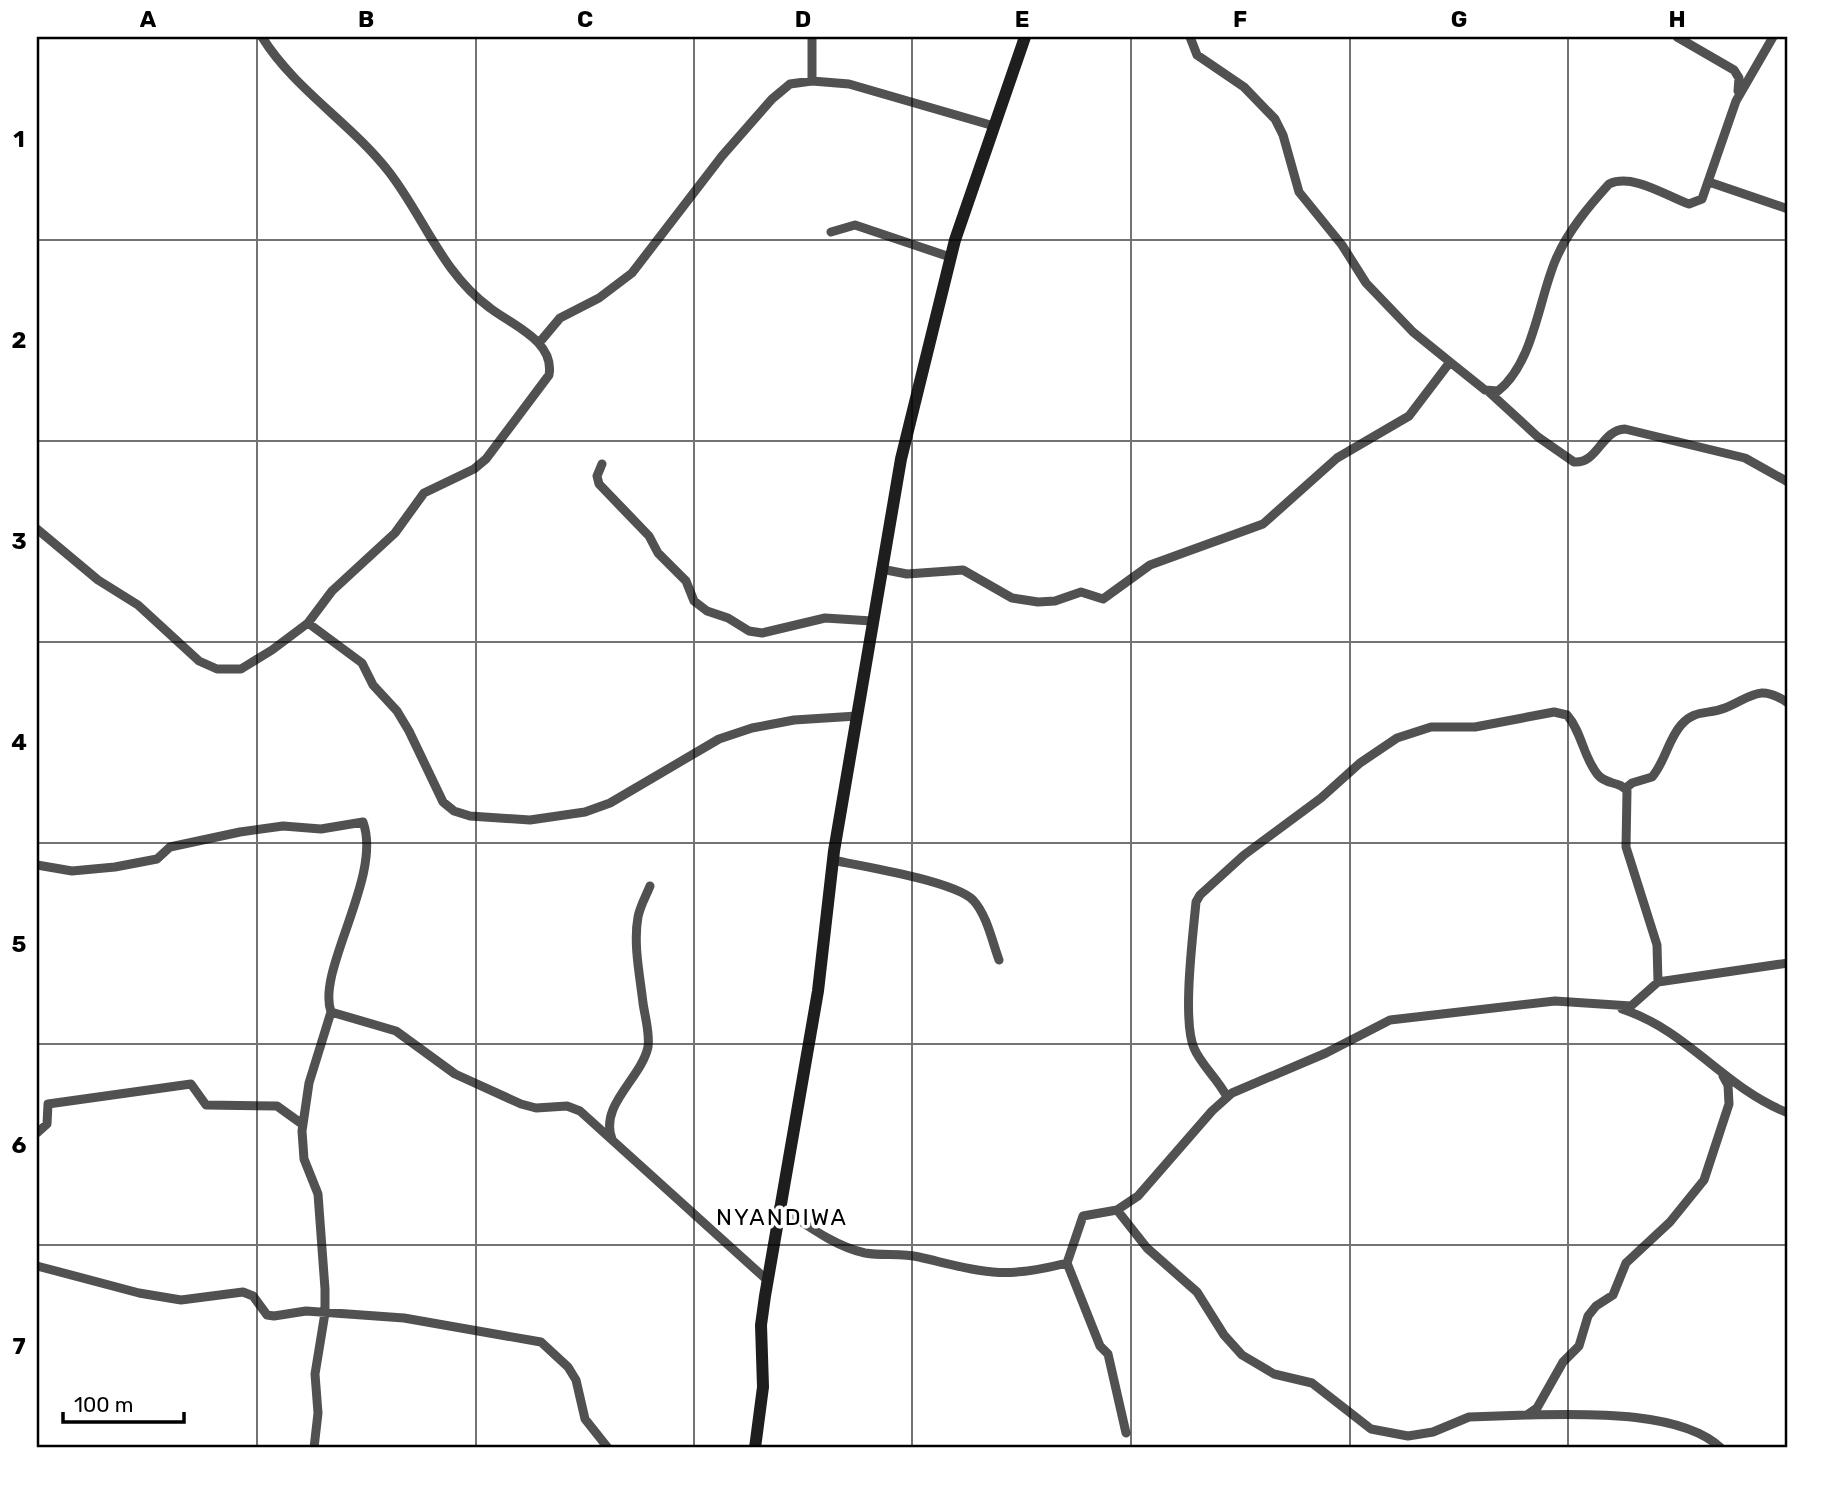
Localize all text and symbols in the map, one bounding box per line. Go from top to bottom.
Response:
text: A [140,5,157,33]
text: B [358,5,374,33]
text: C [577,5,593,33]
text: D [795,5,811,33]
text: E [1015,5,1029,33]
text: F [1233,5,1247,33]
text: G [1451,5,1467,33]
text: H [1668,5,1686,33]
text: 1 [13,125,25,153]
text: 2 [12,326,26,354]
text: 3 [11,527,27,555]
text: 4 [11,728,27,756]
text: 5 [12,930,27,958]
text: 6 [12,1131,27,1159]
district label: NYANDIWA [716,1203,848,1231]
text: 7 [12,1332,26,1360]
scale bar [63,1380,184,1424]
text: 100 m [74,1392,133,1417]

